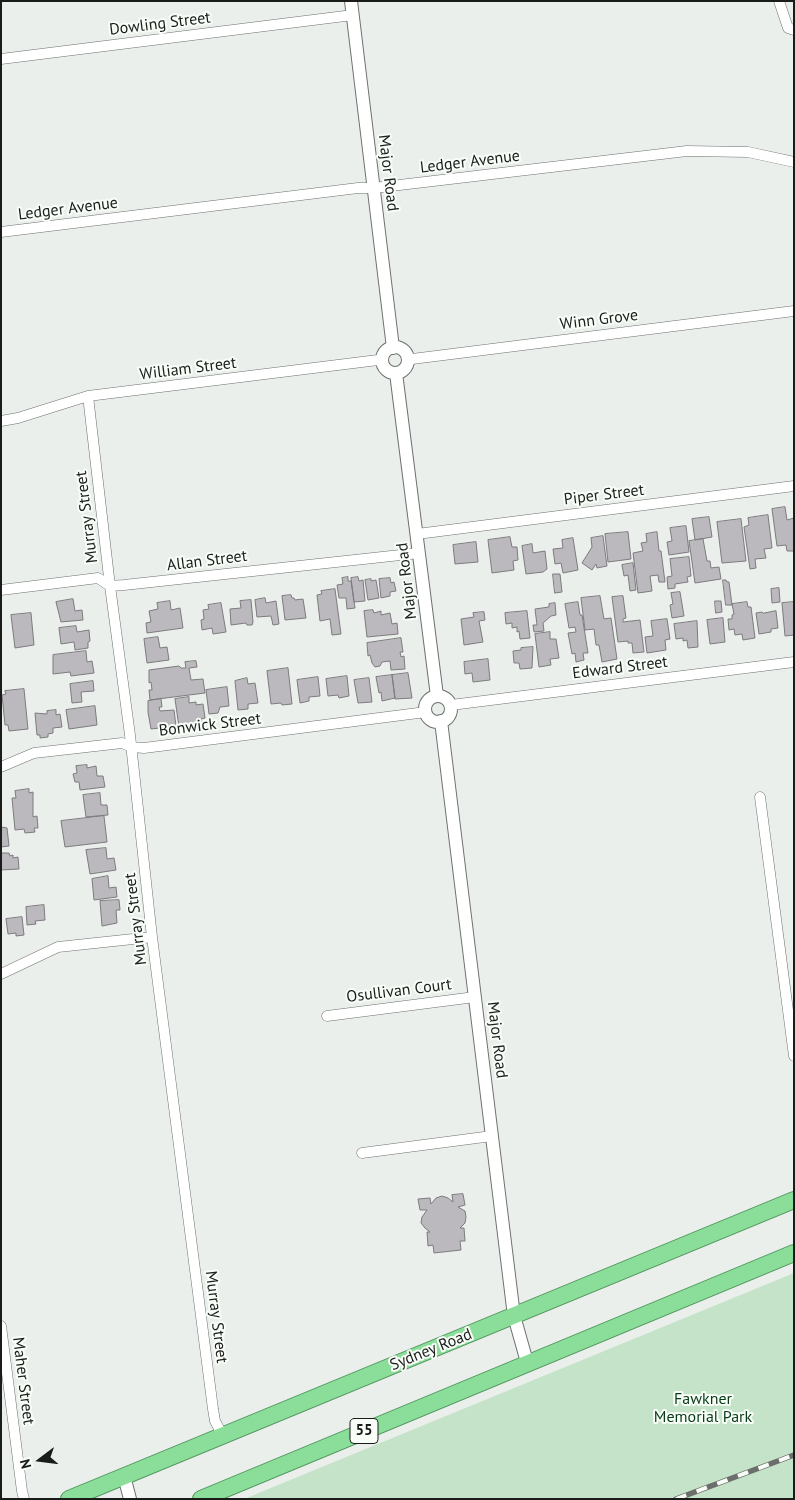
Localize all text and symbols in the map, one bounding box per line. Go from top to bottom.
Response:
street label: Dowling Street [108,8,212,40]
street label: Major Road [374,134,402,212]
street label: Ledger Avenue [419,146,521,178]
street label: Ledger Avenue [17,193,119,225]
street label: Winn Grove [559,306,639,334]
street label: William Street [139,354,237,384]
street label: Murray Street [72,470,102,564]
street label: Piper Street [563,481,645,509]
street label: Major Road [393,542,421,620]
street label: Allan Street [166,547,248,575]
street label: Edward Street [571,653,669,683]
street label: Bonwick Street [158,709,262,741]
street label: Murray Street [121,872,151,966]
street label: Osullivan Court [345,975,453,1007]
street label: Major Road [483,1001,511,1079]
street label: Murray Street [201,1270,231,1364]
street label: Sydney Road [387,1325,475,1375]
street label: Maher Street [8,1336,38,1426]
park label: Fawkner Memorial Park [654,1389,752,1427]
road number: 55 [350,1418,378,1444]
north arrow [15,1435,65,1485]
text: N [16,1457,35,1471]

